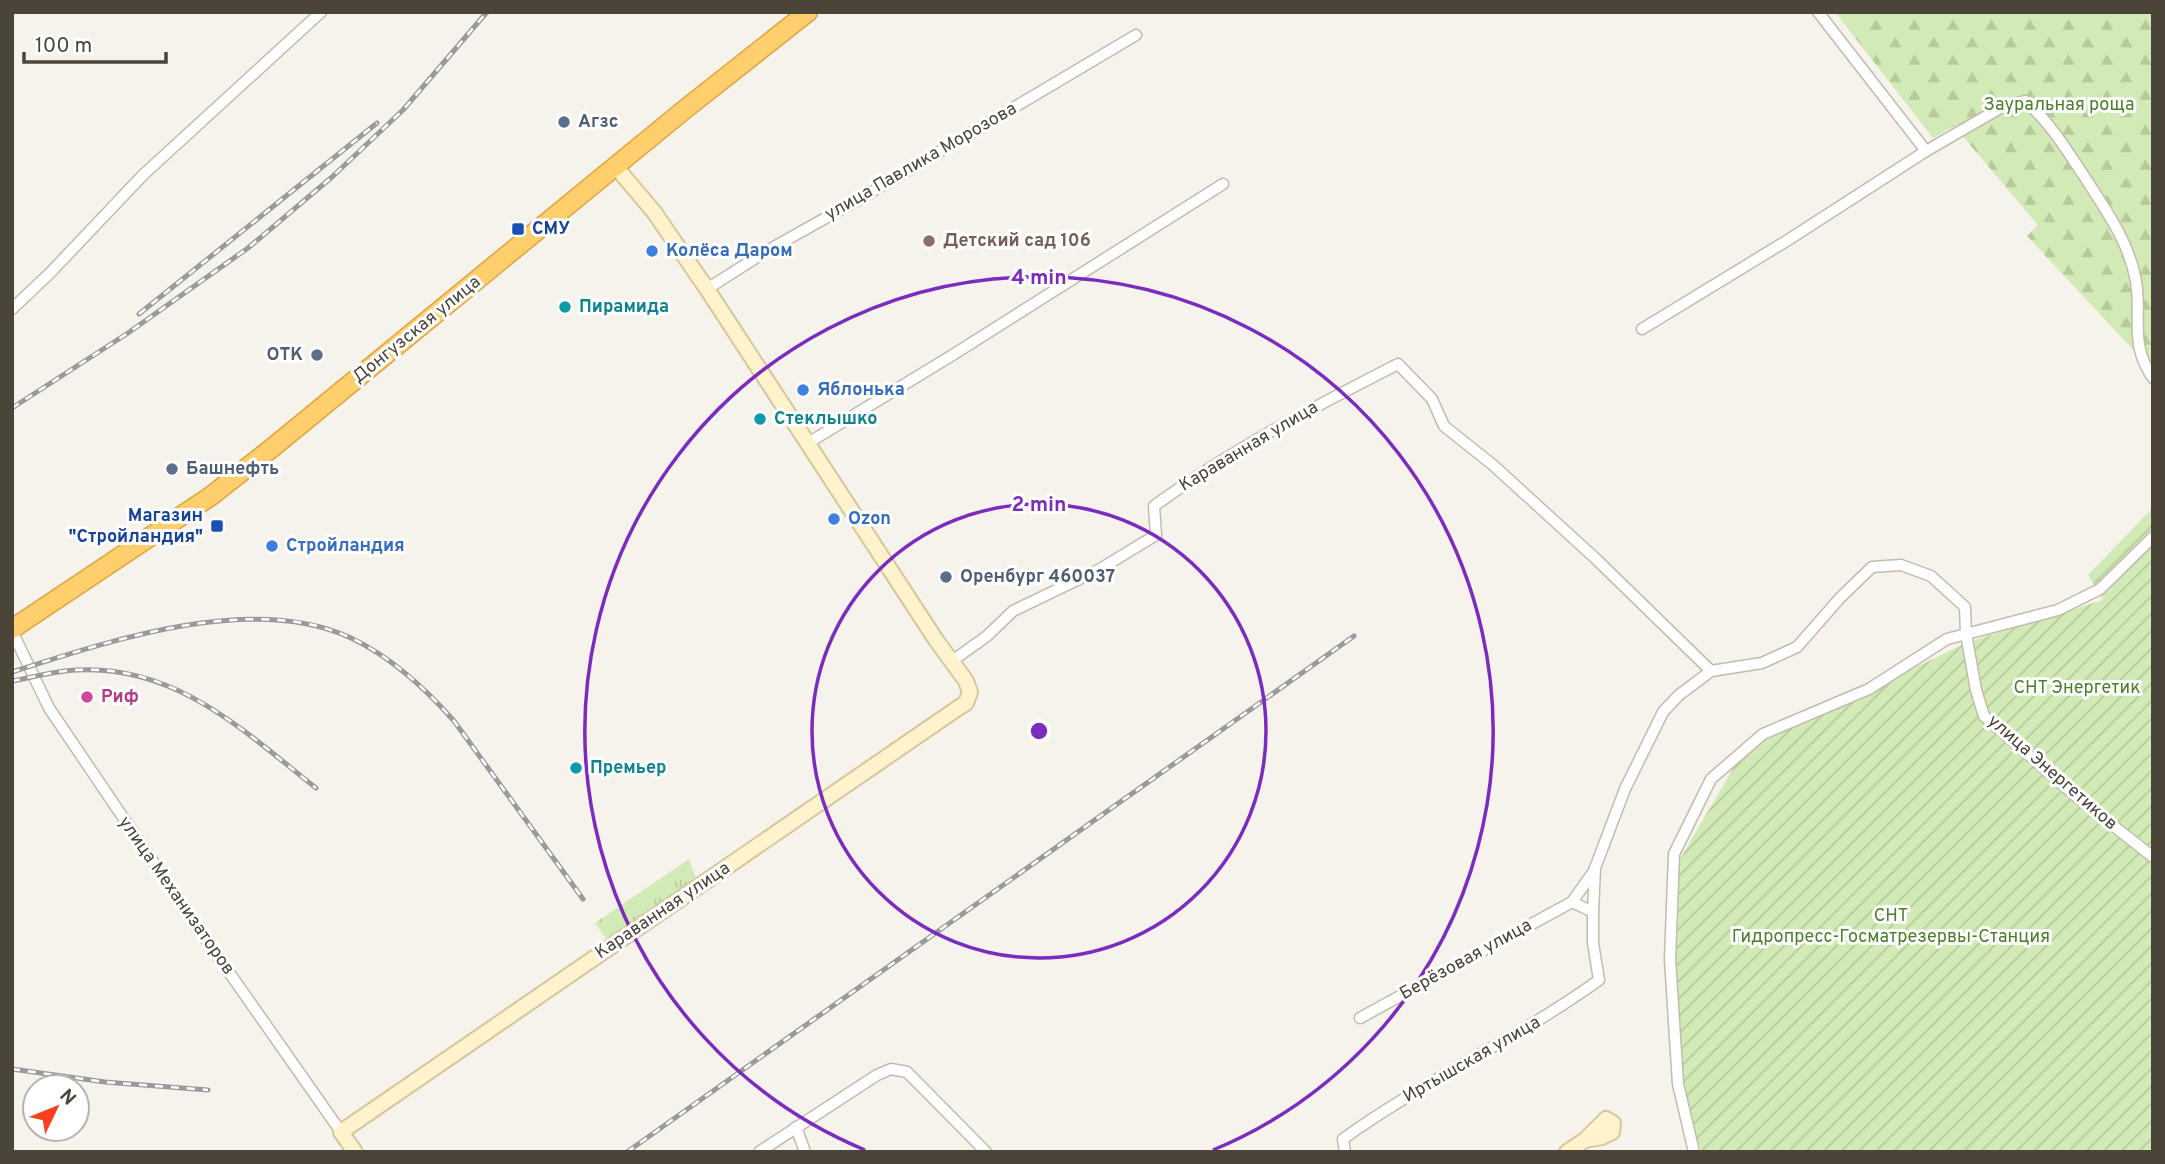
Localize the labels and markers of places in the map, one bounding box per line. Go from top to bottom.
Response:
place label: Агзс [578,111,619,134]
marker: Агзс [556,114,572,130]
place label: СМУ [532,218,570,241]
marker: СМУ [510,221,526,237]
place label: Детский сад 106 [943,230,1091,253]
marker: Детский сад 106 [921,233,937,249]
place label: Колёса Даром [666,240,793,263]
marker: Колёса Даром [644,243,660,259]
place label: Пирамида [579,296,669,319]
marker: Пирамида [557,299,573,315]
place label: ОТК [267,344,303,367]
marker: ОТК [309,347,325,363]
place label: Яблонька [817,379,905,402]
marker: Яблонька [795,382,811,398]
place label: Стеклышко [774,408,878,431]
marker: Стеклышко [752,411,768,427]
place label: Башнефть [186,458,279,481]
marker: Башнефть [164,461,180,477]
place label: Магазин "Стройландия" [68,505,203,549]
place label: Ozon [848,508,891,531]
marker: Ozon [826,511,842,527]
marker: Магазин "Стройландия" [209,518,225,534]
place label: Стройландия [286,535,405,558]
marker: Стройландия [264,538,280,554]
place label: Оренбург 460037 [960,566,1115,589]
marker: Оренбург 460037 [938,569,954,585]
place label: Риф [101,686,139,709]
marker: Риф [79,689,95,705]
centre of rings [1027,719,1051,743]
place label: Премьер [590,757,666,780]
marker: Премьер [568,760,584,776]

